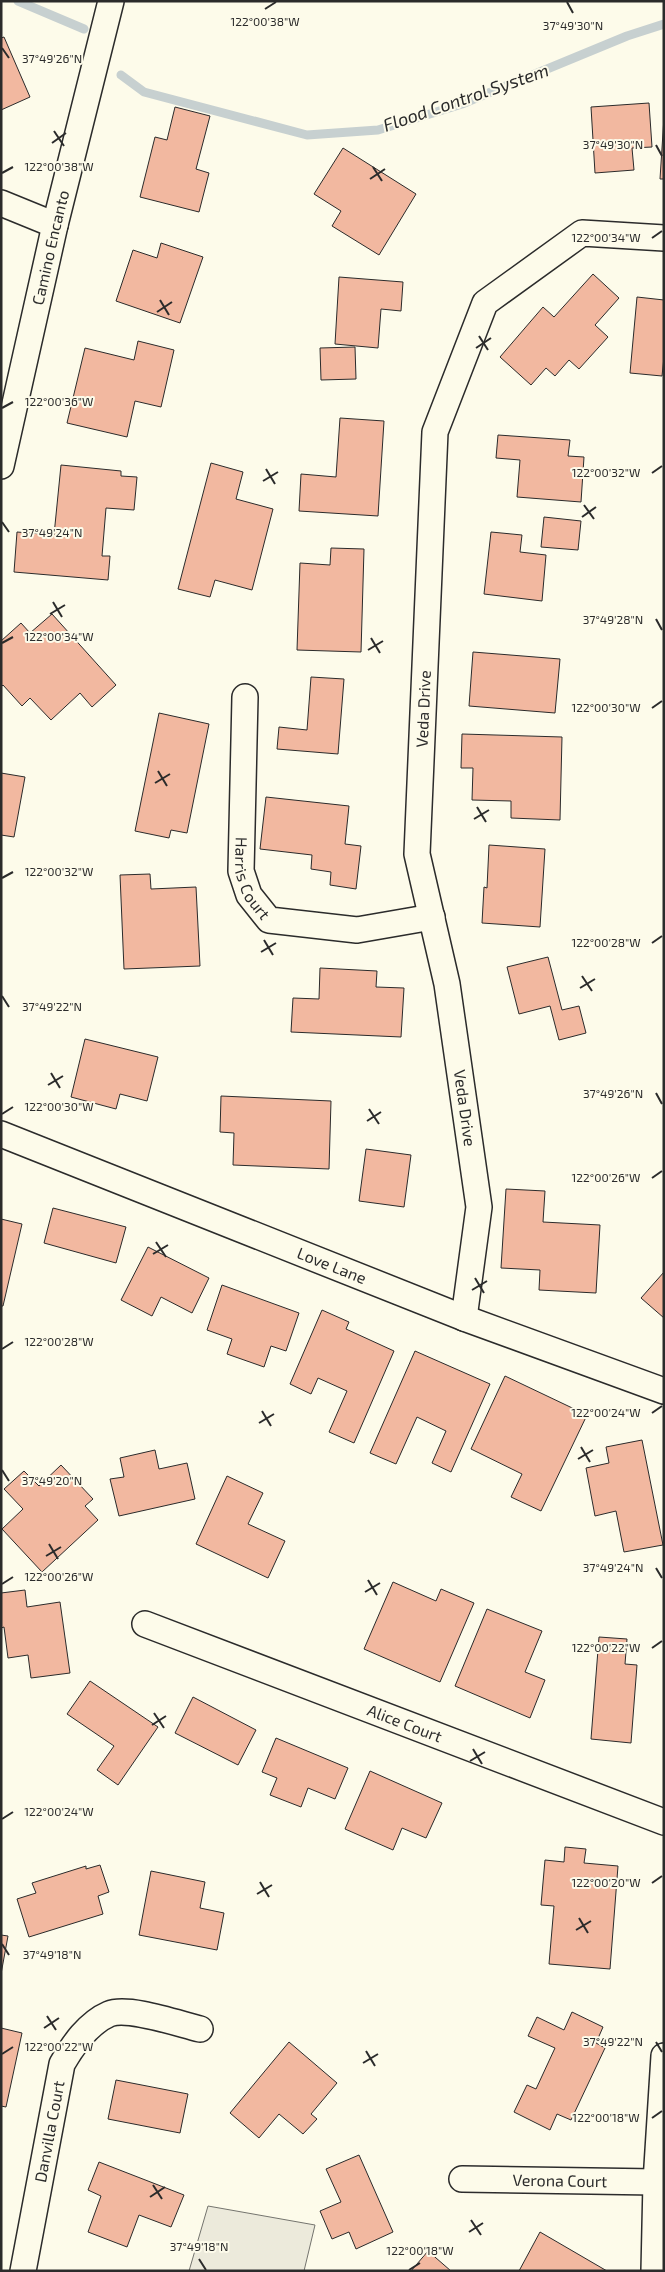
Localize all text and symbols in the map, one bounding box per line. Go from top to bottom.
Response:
text: 122°00'38"W [230,14,300,28]
text: 37°49'30"N [543,18,603,32]
text: 37°49'26"N [22,51,82,65]
water label: Flood Control System [380,58,551,136]
text: 37°49'30"N [583,137,643,151]
text: 122°00'38"W [24,159,94,173]
street label: Camino Encanto [27,188,72,307]
text: 122°00'34"W [571,230,641,244]
text: 122°00'36"W [25,394,93,408]
text: 122°00'32"W [572,465,640,479]
text: 37°49'24"N [22,525,82,539]
text: 37°49'28"N [583,612,643,626]
text: 122°00'34"W [24,629,94,643]
street label: Veda Drive [412,670,434,748]
text: 122°00'30"W [571,700,641,714]
street label: Harris Court [232,837,275,923]
text: 122°00'32"W [25,864,93,878]
text: 122°00'28"W [571,935,641,949]
text: 37°49'22"N [22,999,82,1013]
street label: Veda Drive [451,1068,480,1147]
text: 37°49'26"N [583,1086,643,1100]
text: 122°00'30"W [24,1099,94,1113]
text: 122°00'26"W [572,1170,640,1184]
street label: Love Lane [295,1243,369,1287]
text: 122°00'28"W [24,1334,94,1348]
text: 122°00'24"W [571,1405,641,1419]
text: 37°49'20"N [22,1473,82,1487]
text: 37°49'24"N [583,1560,643,1574]
text: 122°00'26"W [25,1569,93,1583]
text: 122°00'22"W [572,1640,640,1654]
street label: Alice Court [365,1700,445,1745]
text: 122°00'24"W [24,1804,94,1818]
text: 122°00'20"W [571,1875,641,1889]
text: 37°49'18"N [23,1947,81,1961]
text: 37°49'22"N [583,2034,643,2048]
text: 122°00'22"W [25,2039,93,2053]
street label: Danvilla Court [30,2079,68,2184]
text: 122°00'18"W [572,2110,640,2124]
street label: Verona Court [513,2170,607,2190]
text: 37°49'18"N [170,2239,228,2253]
text: 122°00'18"W [386,2243,454,2257]

